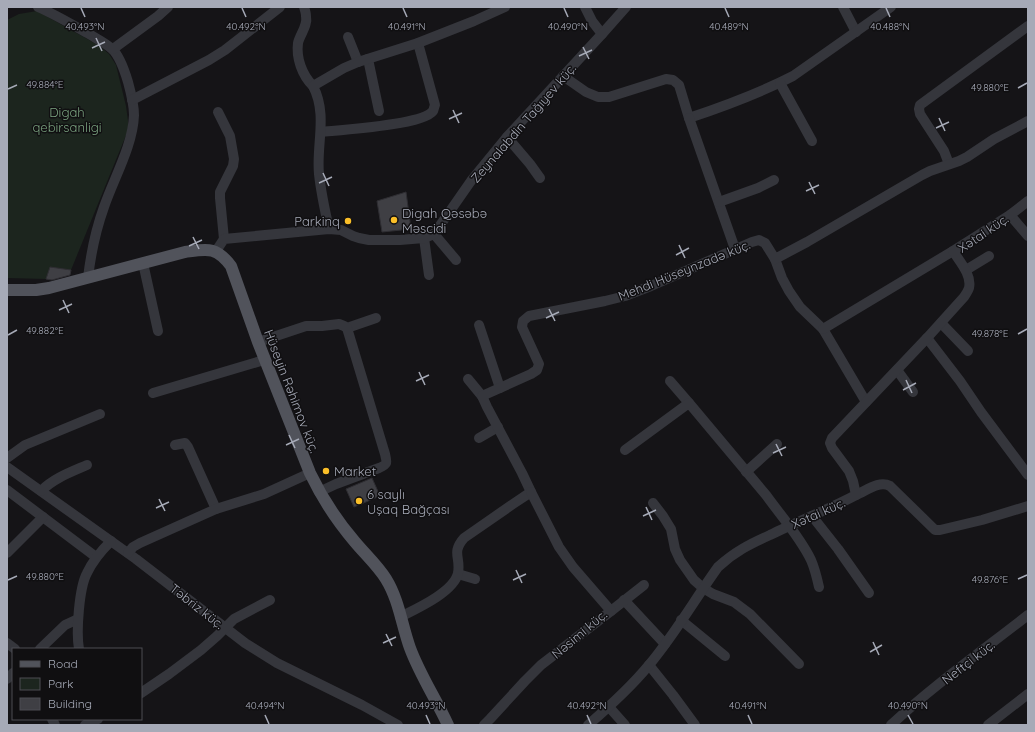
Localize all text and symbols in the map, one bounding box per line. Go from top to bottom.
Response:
text: 40.493°N [65,20,105,33]
text: 40.492°N [226,20,266,33]
text: 40.491°N [388,20,426,33]
text: 40.490°N [548,20,588,33]
text: 40.489°N [709,20,749,33]
text: 40.488°N [870,20,910,33]
street label: Zeynalabdin Tağıyev küç. [467,60,579,186]
text: 49.884°E [26,78,64,91]
text: 49.880°E [971,81,1009,94]
park label: Digah qebirsanligi [32,104,102,135]
place label: Digah Qəsəbə Məscidi [402,205,487,236]
street label: Xətai küç. [955,210,1011,256]
place label: Parkinq [294,213,340,229]
marker: Digah Qəsəbə Məscidi [389,215,399,225]
marker: Parkinq [343,216,353,226]
street label: Mehdi Hüseynzadə küç. [616,236,752,304]
text: 49.882°E [26,324,64,337]
street label: Hüseyin Rəhimov küç. [261,327,323,455]
text: 49.878°E [972,327,1009,340]
place label: Market [334,463,376,479]
marker: Market [321,466,331,476]
place label: 6 saylı Uşaq Bağçası [367,486,450,517]
street label: Xətai küç. [789,494,847,532]
marker: 6 saylı Uşaq Bağçası [354,496,364,506]
text: 49.880°E [26,570,64,583]
text: 49.876°E [972,573,1009,586]
street label: Təbriz küç. [167,580,227,632]
street label: Nəsimi küç. [548,606,610,662]
street label: Neftçi küç. [938,636,998,688]
legend [12,648,142,720]
text: Road [48,656,78,671]
text: Park [48,676,73,691]
text: Building [48,696,92,711]
text: 40.494°N [245,699,285,712]
text: 40.493°N [406,699,446,712]
text: 40.492°N [567,699,607,712]
text: 40.491°N [729,699,767,712]
text: 40.490°N [888,699,928,712]

